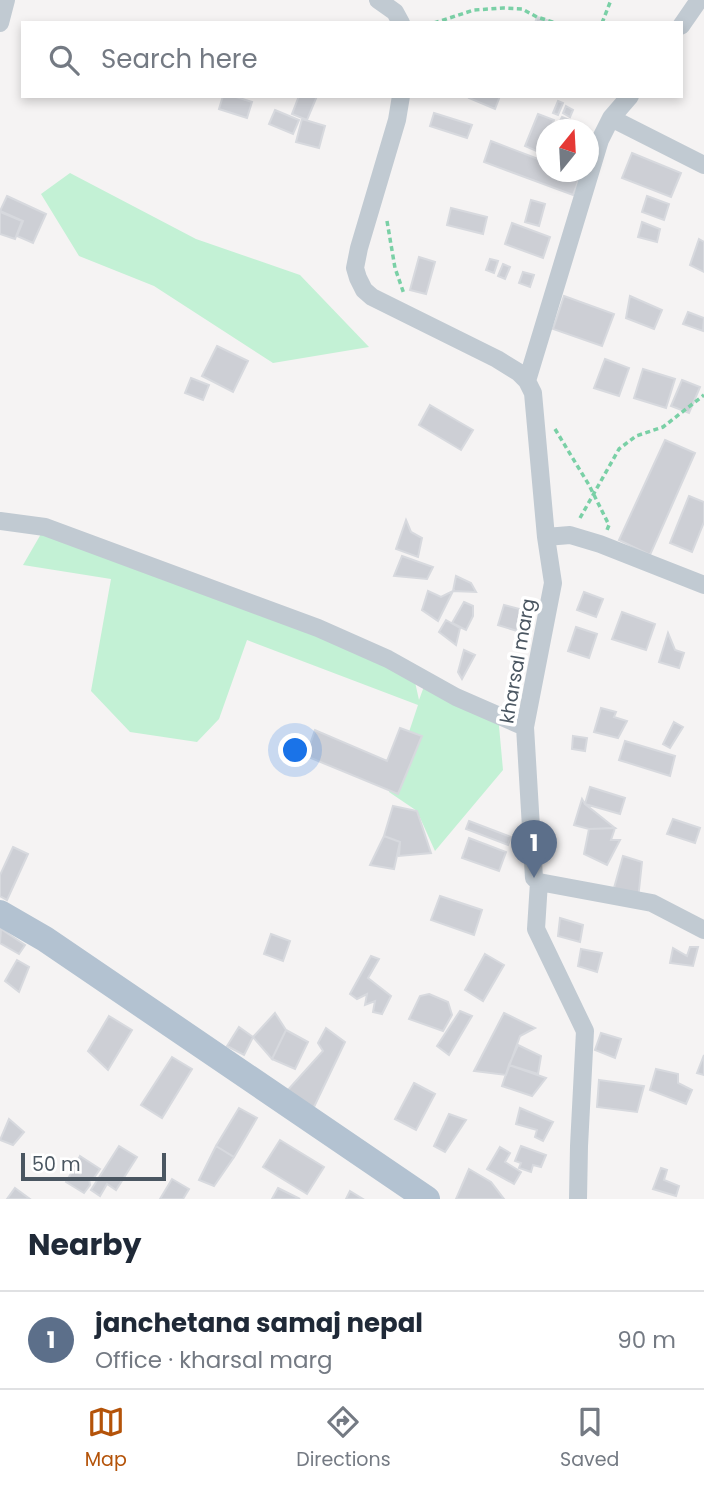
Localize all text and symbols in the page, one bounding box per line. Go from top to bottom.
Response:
search box [21,21,683,98]
icon: search [45,41,83,79]
text: Search here [101,41,258,77]
north arrow [536,119,599,182]
street label: kharsal marg [493,596,542,726]
your location [278,733,312,767]
pin: 1 [511,820,557,878]
scale bar [21,1150,166,1182]
text: 50 m [32,1151,81,1178]
text: Nearby [28,1223,142,1266]
text: janchetana samaj nepal [95,1305,423,1341]
text: 1 [47,1324,55,1356]
text: 90 m [617,1324,676,1356]
text: Office · kharsal marg [95,1344,333,1376]
tab: Map [85,1403,127,1474]
tab: Directions [296,1403,391,1474]
tab: Saved [560,1403,619,1474]

